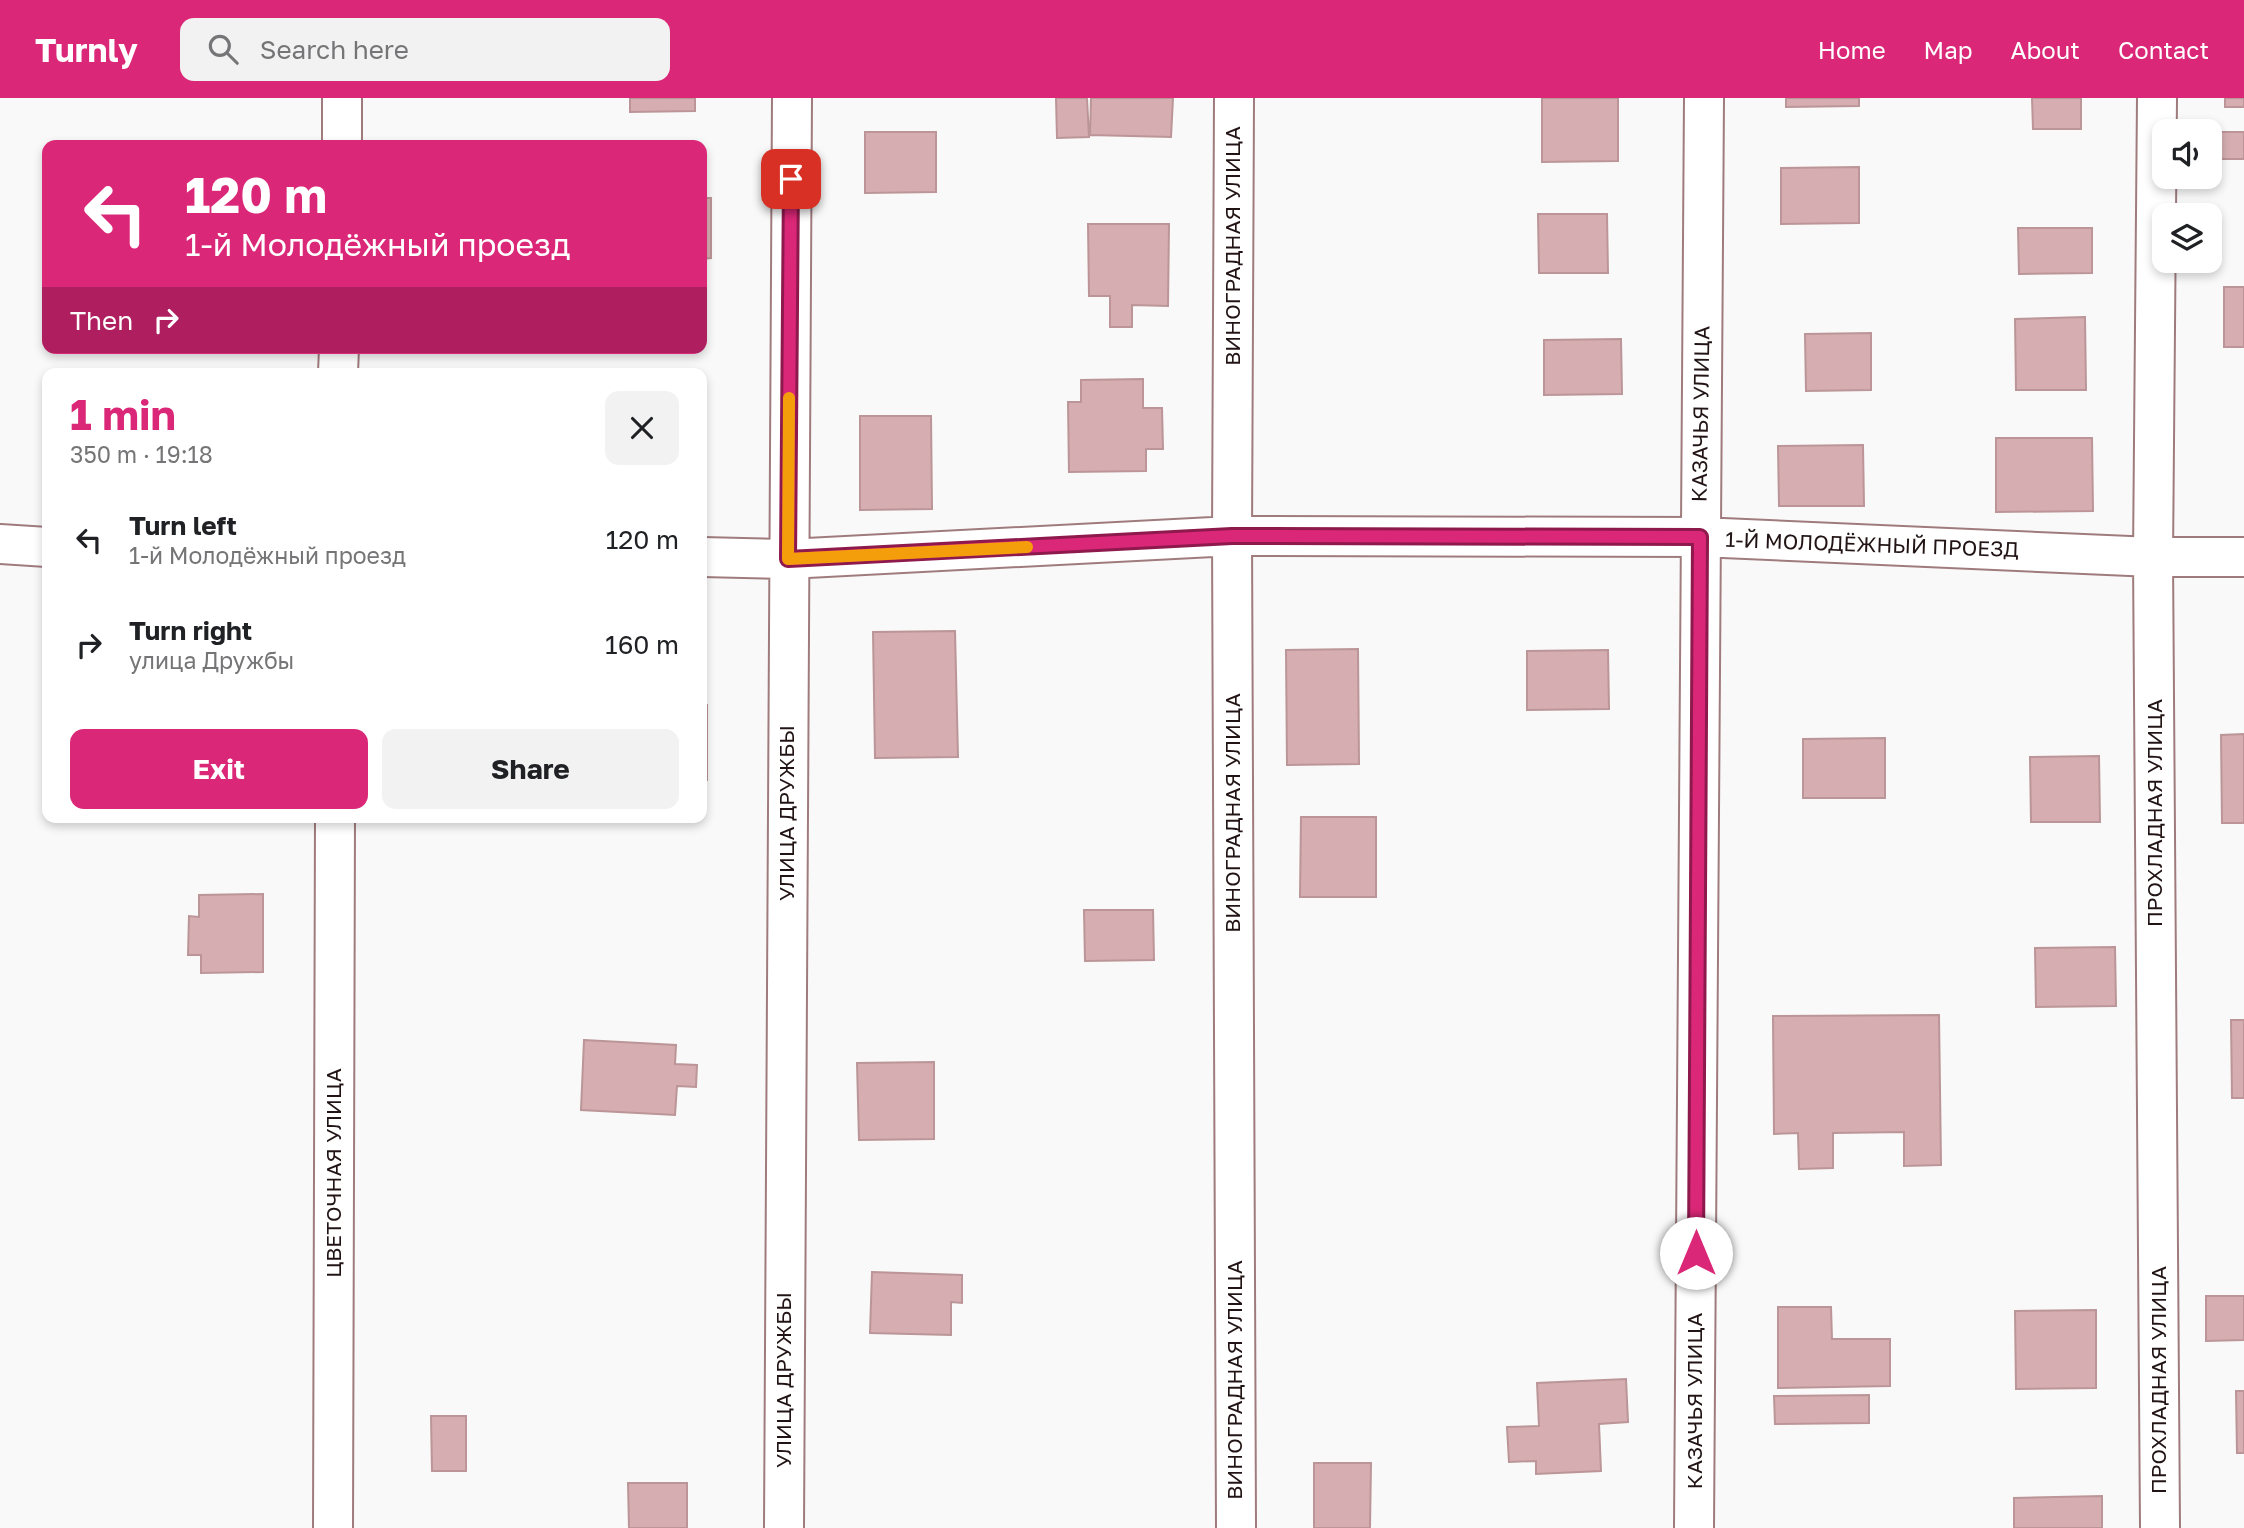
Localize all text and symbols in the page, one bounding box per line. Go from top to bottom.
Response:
search box [180,18,670,81]
text: Turnly [35,30,138,69]
icon: search [204,30,242,68]
text: Search here [260,34,409,65]
text: Home [1818,35,1886,64]
text: Map [1924,35,1973,64]
text: About [2011,35,2080,64]
text: Contact [2118,35,2209,64]
map controls [2152,119,2222,273]
button: sound [2152,119,2222,189]
street label: ВИНОГРАДНАЯ УЛИЦА [1219,126,1245,366]
pin [761,149,821,209]
icon: arrive [772,160,810,198]
text: 120 m [185,165,327,224]
icon: left [70,168,161,259]
button: layers [2152,203,2222,273]
text: 1-й Молодёжный проезд [185,225,570,263]
icon: right [147,301,185,339]
text: Then [70,305,133,336]
street label: КАЗАЧЬЯ УЛИЦА [1685,326,1715,502]
text: 1 min [70,389,176,439]
button: close [605,391,679,465]
text: 350 m · 19:18 [70,440,213,468]
text: Turn left [129,510,237,541]
icon: left [70,521,108,559]
text: 120 m [606,524,679,555]
street label: 1-Й МОЛОДЁЖНЫЙ ПРОЕЗД [1725,526,2019,562]
text: 1-й Молодёжный проезд [129,541,406,569]
text: Turn right [129,615,252,646]
icon: right [70,626,108,664]
text: 160 m [605,629,679,660]
text: улица Дружбы [129,646,294,674]
street label: ВИНОГРАДНАЯ УЛИЦА [1219,693,1245,933]
street label: ПРОХЛАДНАЯ УЛИЦА [2141,699,2167,927]
street label: УЛИЦА ДРУЖБЫ [773,725,799,901]
button: Exit [70,729,368,809]
button: Share [382,729,679,809]
street label: ЦВЕТОЧНАЯ УЛИЦА [320,1068,346,1278]
position arrow [1659,1216,1733,1290]
street label: ВИНОГРАДНАЯ УЛИЦА [1221,1260,1247,1500]
street label: ПРОХЛАДНАЯ УЛИЦА [2145,1266,2171,1494]
street label: УЛИЦА ДРУЖБЫ [770,1292,796,1468]
street label: КАЗАЧЬЯ УЛИЦА [1681,1313,1707,1489]

